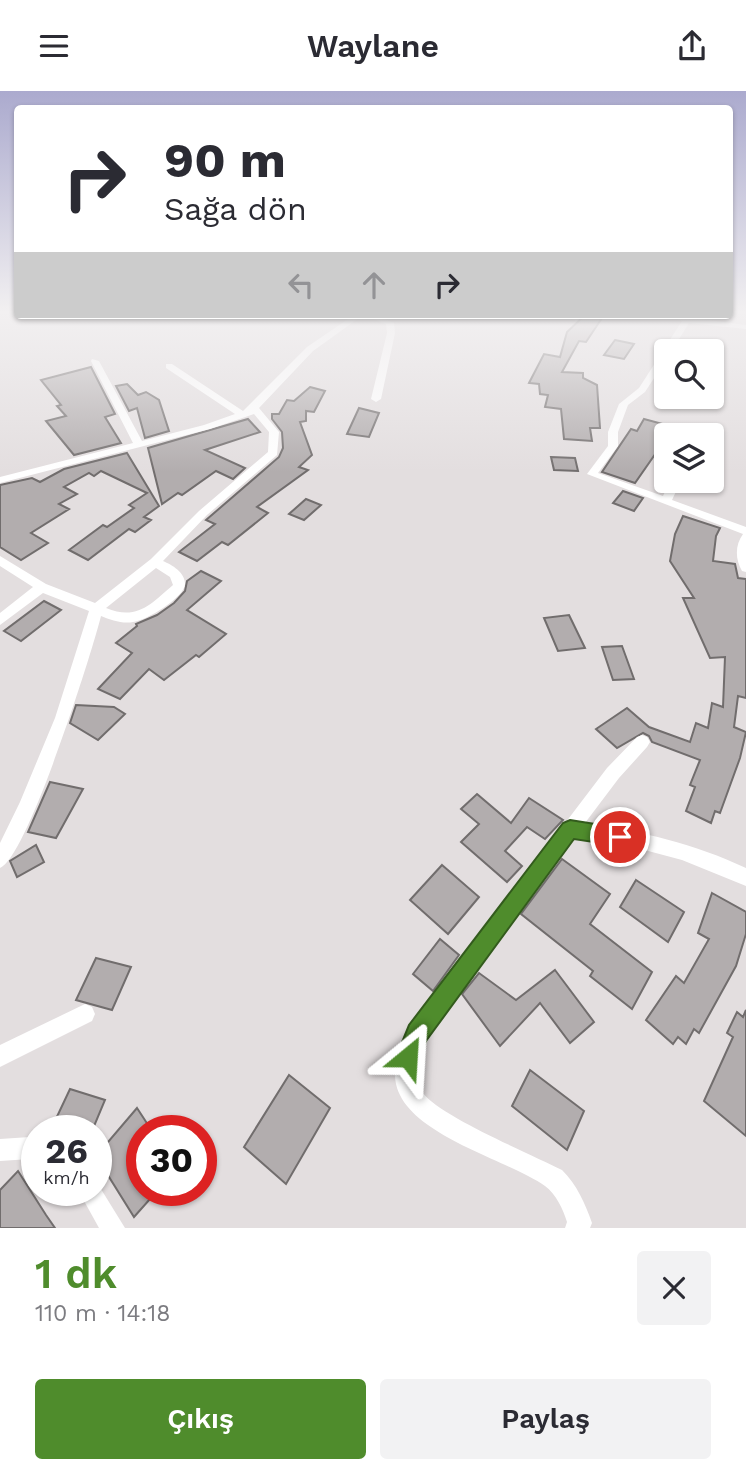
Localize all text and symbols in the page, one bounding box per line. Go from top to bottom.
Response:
icon: menu [35,27,73,65]
text: Waylane [307,27,439,65]
icon: share [673,27,711,65]
text: 90 m [164,131,286,189]
icon: right [49,133,140,224]
text: Sağa dön [164,190,307,228]
icon: left [282,266,320,304]
icon: ahead [355,266,393,304]
icon: right [428,266,466,304]
map controls [654,339,724,493]
button: search [654,339,724,409]
button: layers [654,423,724,493]
pin [590,807,650,867]
icon: arrive [601,818,639,856]
position arrow [371,1020,445,1094]
speed limit sign: 30 [126,1115,217,1206]
text: 26 [45,1130,88,1172]
text: km/h [43,1167,90,1188]
text: 1 dk [35,1249,117,1298]
button: close [637,1251,711,1325]
text: 110 m · 14:18 [35,1300,170,1327]
button: Çıkış [35,1379,366,1459]
button: Paylaş [380,1379,711,1459]

